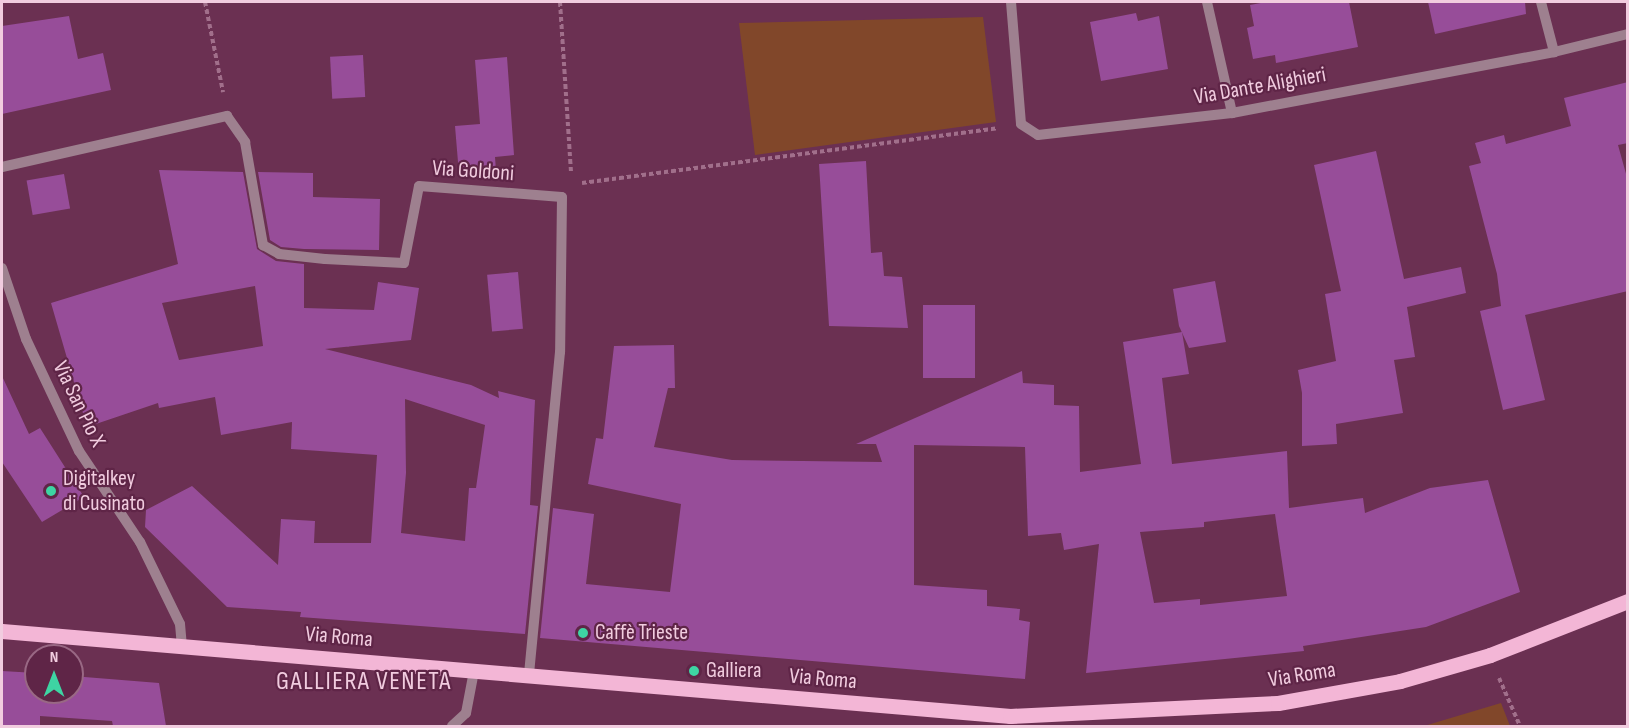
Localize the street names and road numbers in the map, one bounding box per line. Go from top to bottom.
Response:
street label: Via Dante Alighieri [1192,61,1328,111]
street label: Via Goldoni [431,155,515,187]
street label: Via San Pio X [47,357,111,451]
street label: Via Roma [304,621,374,653]
street label: Via Roma [1267,657,1337,693]
street label: Via Roma [788,663,858,695]

